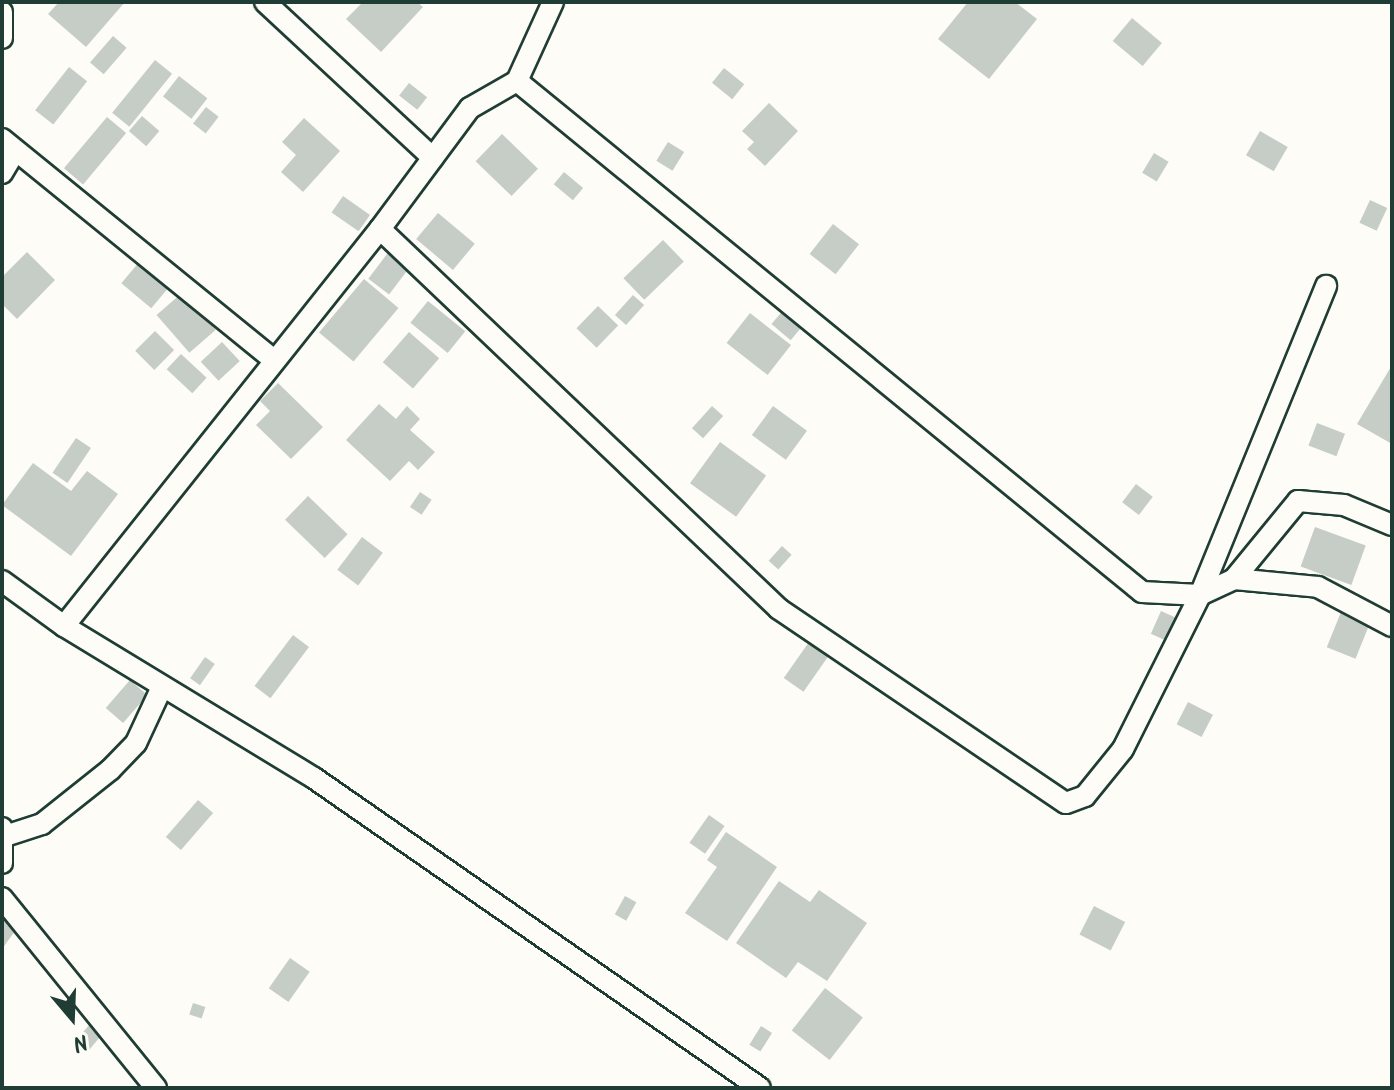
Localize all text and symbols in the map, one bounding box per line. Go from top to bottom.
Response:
north arrow [32,978,112,1058]
text: N [68,1022,92,1060]

